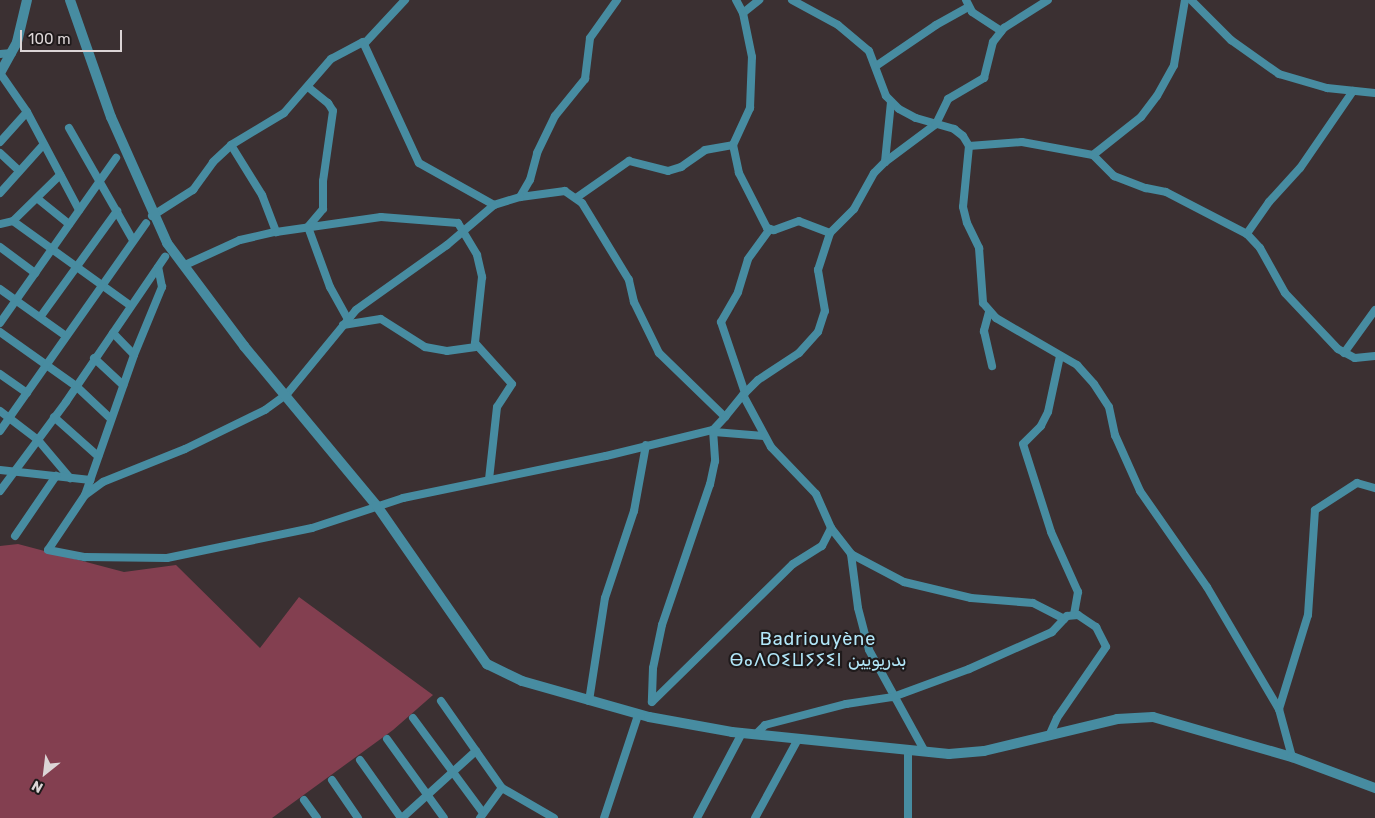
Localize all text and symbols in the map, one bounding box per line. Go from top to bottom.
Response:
scale bar [22,20,125,52]
text: 100 m [28,30,70,48]
district label: Badriouyène ⴱⴰⴷⵔⵉⵡⵢⵢⵉⵏ بدريويين [735,629,901,672]
north arrow [20,748,70,798]
text: N [29,777,46,796]

